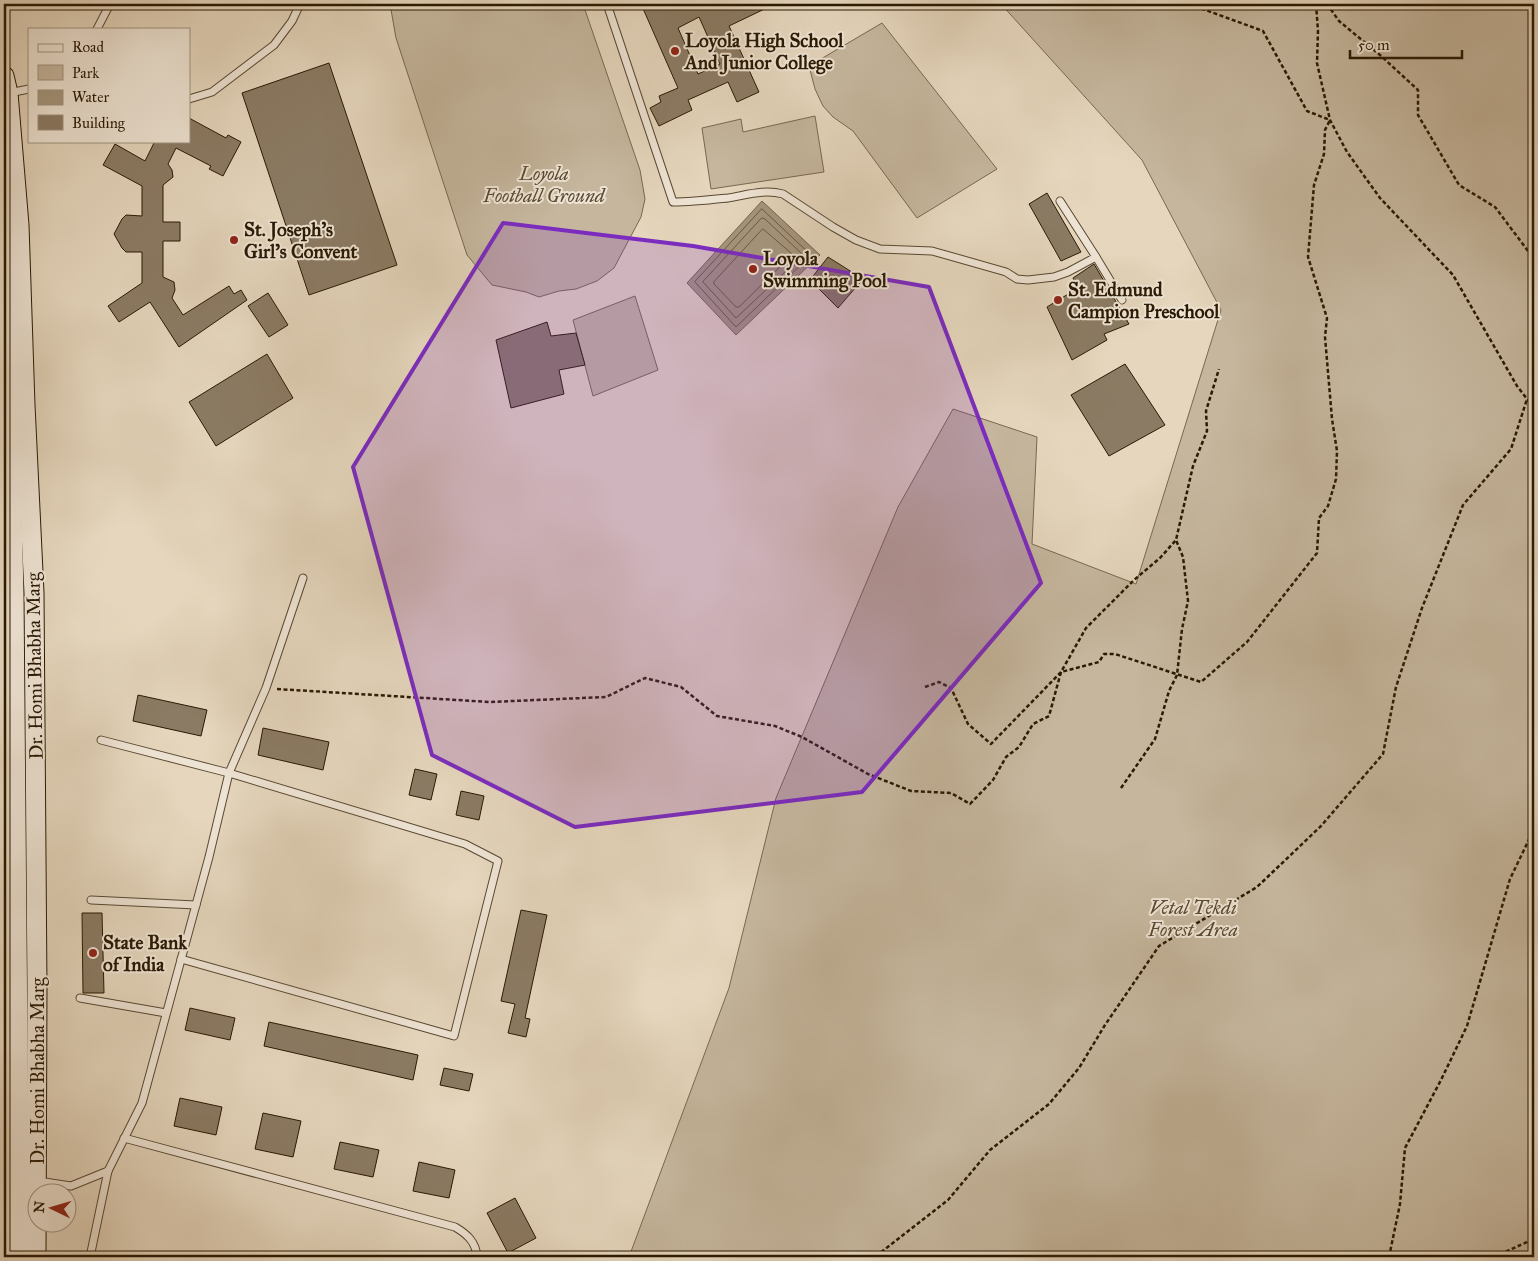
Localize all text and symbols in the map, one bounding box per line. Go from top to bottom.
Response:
legend [28,28,190,142]
scale bar [1350,28,1463,60]
place label: Loyola High School And Junior College [683,29,844,75]
text: 50 m [1358,36,1390,54]
text: Road [72,38,104,56]
marker: Loyola High School And Junior College [669,45,681,57]
text: Park [72,64,99,82]
text: Water [72,88,109,106]
text: Building [72,114,126,132]
park label: Loyola Football Ground [482,162,606,207]
place label: St. Joseph's Girl's Convent [244,218,358,263]
marker: St. Joseph's Girl's Convent [228,234,240,246]
place label: Loyola Swimming Pool [763,247,888,293]
marker: Loyola Swimming Pool [747,263,759,275]
place label: St. Edmund Campion Preschool [1068,278,1220,324]
marker: St. Edmund Campion Preschool [1052,294,1064,306]
street label: Dr. Homi Bhabha Marg [21,572,49,760]
park label: Vetal Tekdi Forest Area [1147,896,1238,941]
place label: State Bank of India [103,931,188,976]
marker: State Bank of India [87,947,99,959]
street label: Dr. Homi Bhabha Marg [26,977,50,1165]
north arrow [28,1184,78,1234]
text: N [31,1200,49,1214]

